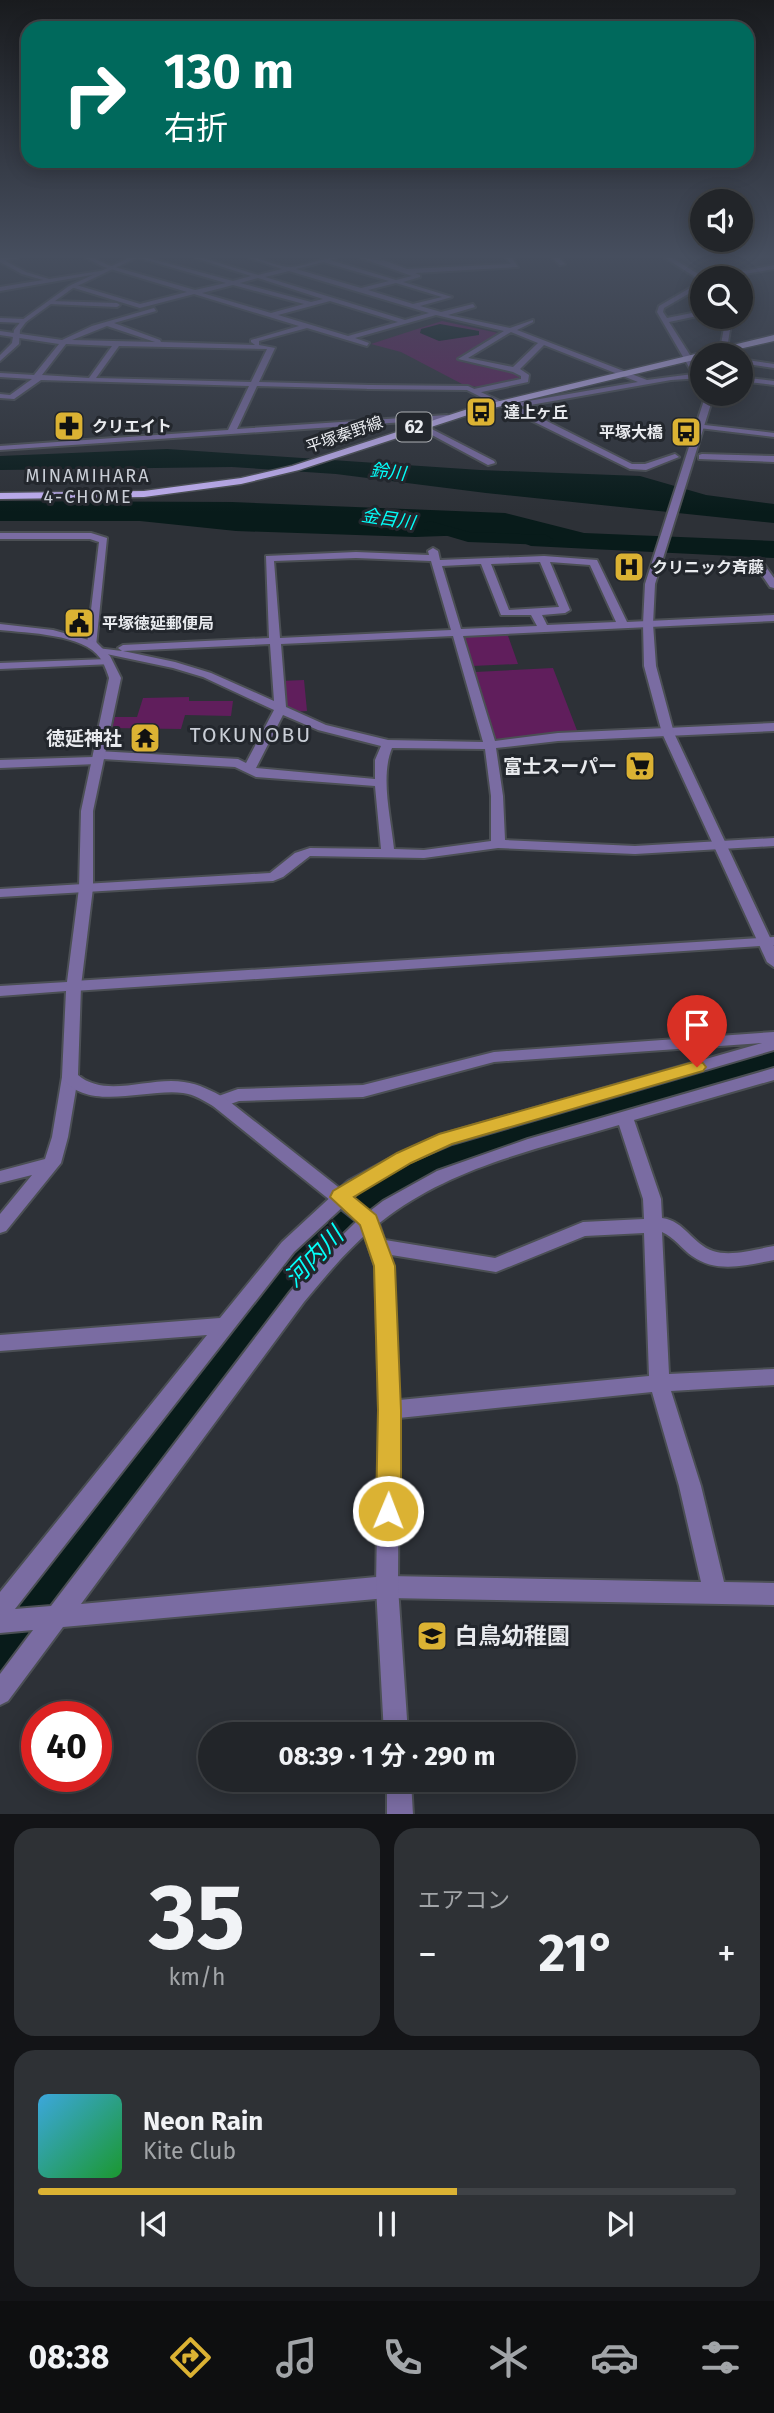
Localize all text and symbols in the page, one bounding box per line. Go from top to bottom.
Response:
text: 130 m [164,42,294,101]
icon: right [49,49,140,140]
text: 右折 [164,109,228,147]
map controls [690,189,753,406]
button: sound [690,189,753,252]
button: search [690,266,753,329]
button: layers [690,343,753,406]
bus stop icon: 達上ヶ丘 [464,395,498,429]
place label: 達上ヶ丘 [504,403,568,422]
pharmacy icon: クリエイト [52,409,86,443]
street label: 平塚秦野線 [303,412,385,456]
road number: 62 [396,412,432,442]
bus stop icon: 平塚大橋 [669,415,703,449]
place label: クリエイト [92,417,172,436]
place label: 平塚大橋 [599,423,663,442]
water label: 鈴川 [369,459,409,485]
district label: MINAMIHARA 4-CHOME [26,465,151,508]
water label: 金目川 [360,504,418,534]
hospital icon: クリニック斉藤 [612,550,646,584]
place label: クリニック斉藤 [652,558,764,577]
public building icon: 平塚徳延郵便局 [62,606,96,640]
place label: 平塚徳延郵便局 [102,614,214,633]
temple icon: 徳延神社 [128,721,162,755]
district label: TOKUNOBU [190,722,312,748]
place label: 徳延神社 [46,727,122,750]
supermarket icon: 富士スーパー [623,749,657,783]
place label: 富士スーパー [503,755,617,778]
pin [667,995,727,1067]
icon: arrive [678,1006,716,1044]
water label: 河内川 [279,1219,351,1293]
position arrow [351,1474,425,1548]
school or university icon: 白鳥幼稚園 [415,1619,449,1653]
place label: 白鳥幼稚園 [455,1622,570,1650]
speed limit sign: 40 [21,1701,112,1792]
text: 08:39 · 1 分 · 290 m [278,1741,496,1772]
text: 35 [149,1863,245,1972]
text: エアコン [418,1886,510,1914]
text: 21° [539,1922,616,1985]
text: − [418,1931,437,1977]
text: + [717,1931,736,1977]
text: km/h [169,1963,225,1991]
text: Neon Rain [143,2106,263,2137]
text: Kite Club [143,2137,236,2165]
icon: previous [135,2205,173,2243]
icon: pause [368,2205,406,2243]
icon: next [601,2205,639,2243]
icon: directions [166,2333,215,2382]
icon: music [272,2333,321,2382]
icon: phone [378,2333,427,2382]
icon: climate [484,2333,533,2382]
icon: car [590,2333,639,2382]
icon: filters [696,2333,745,2382]
text: 08:38 [29,2338,109,2376]

